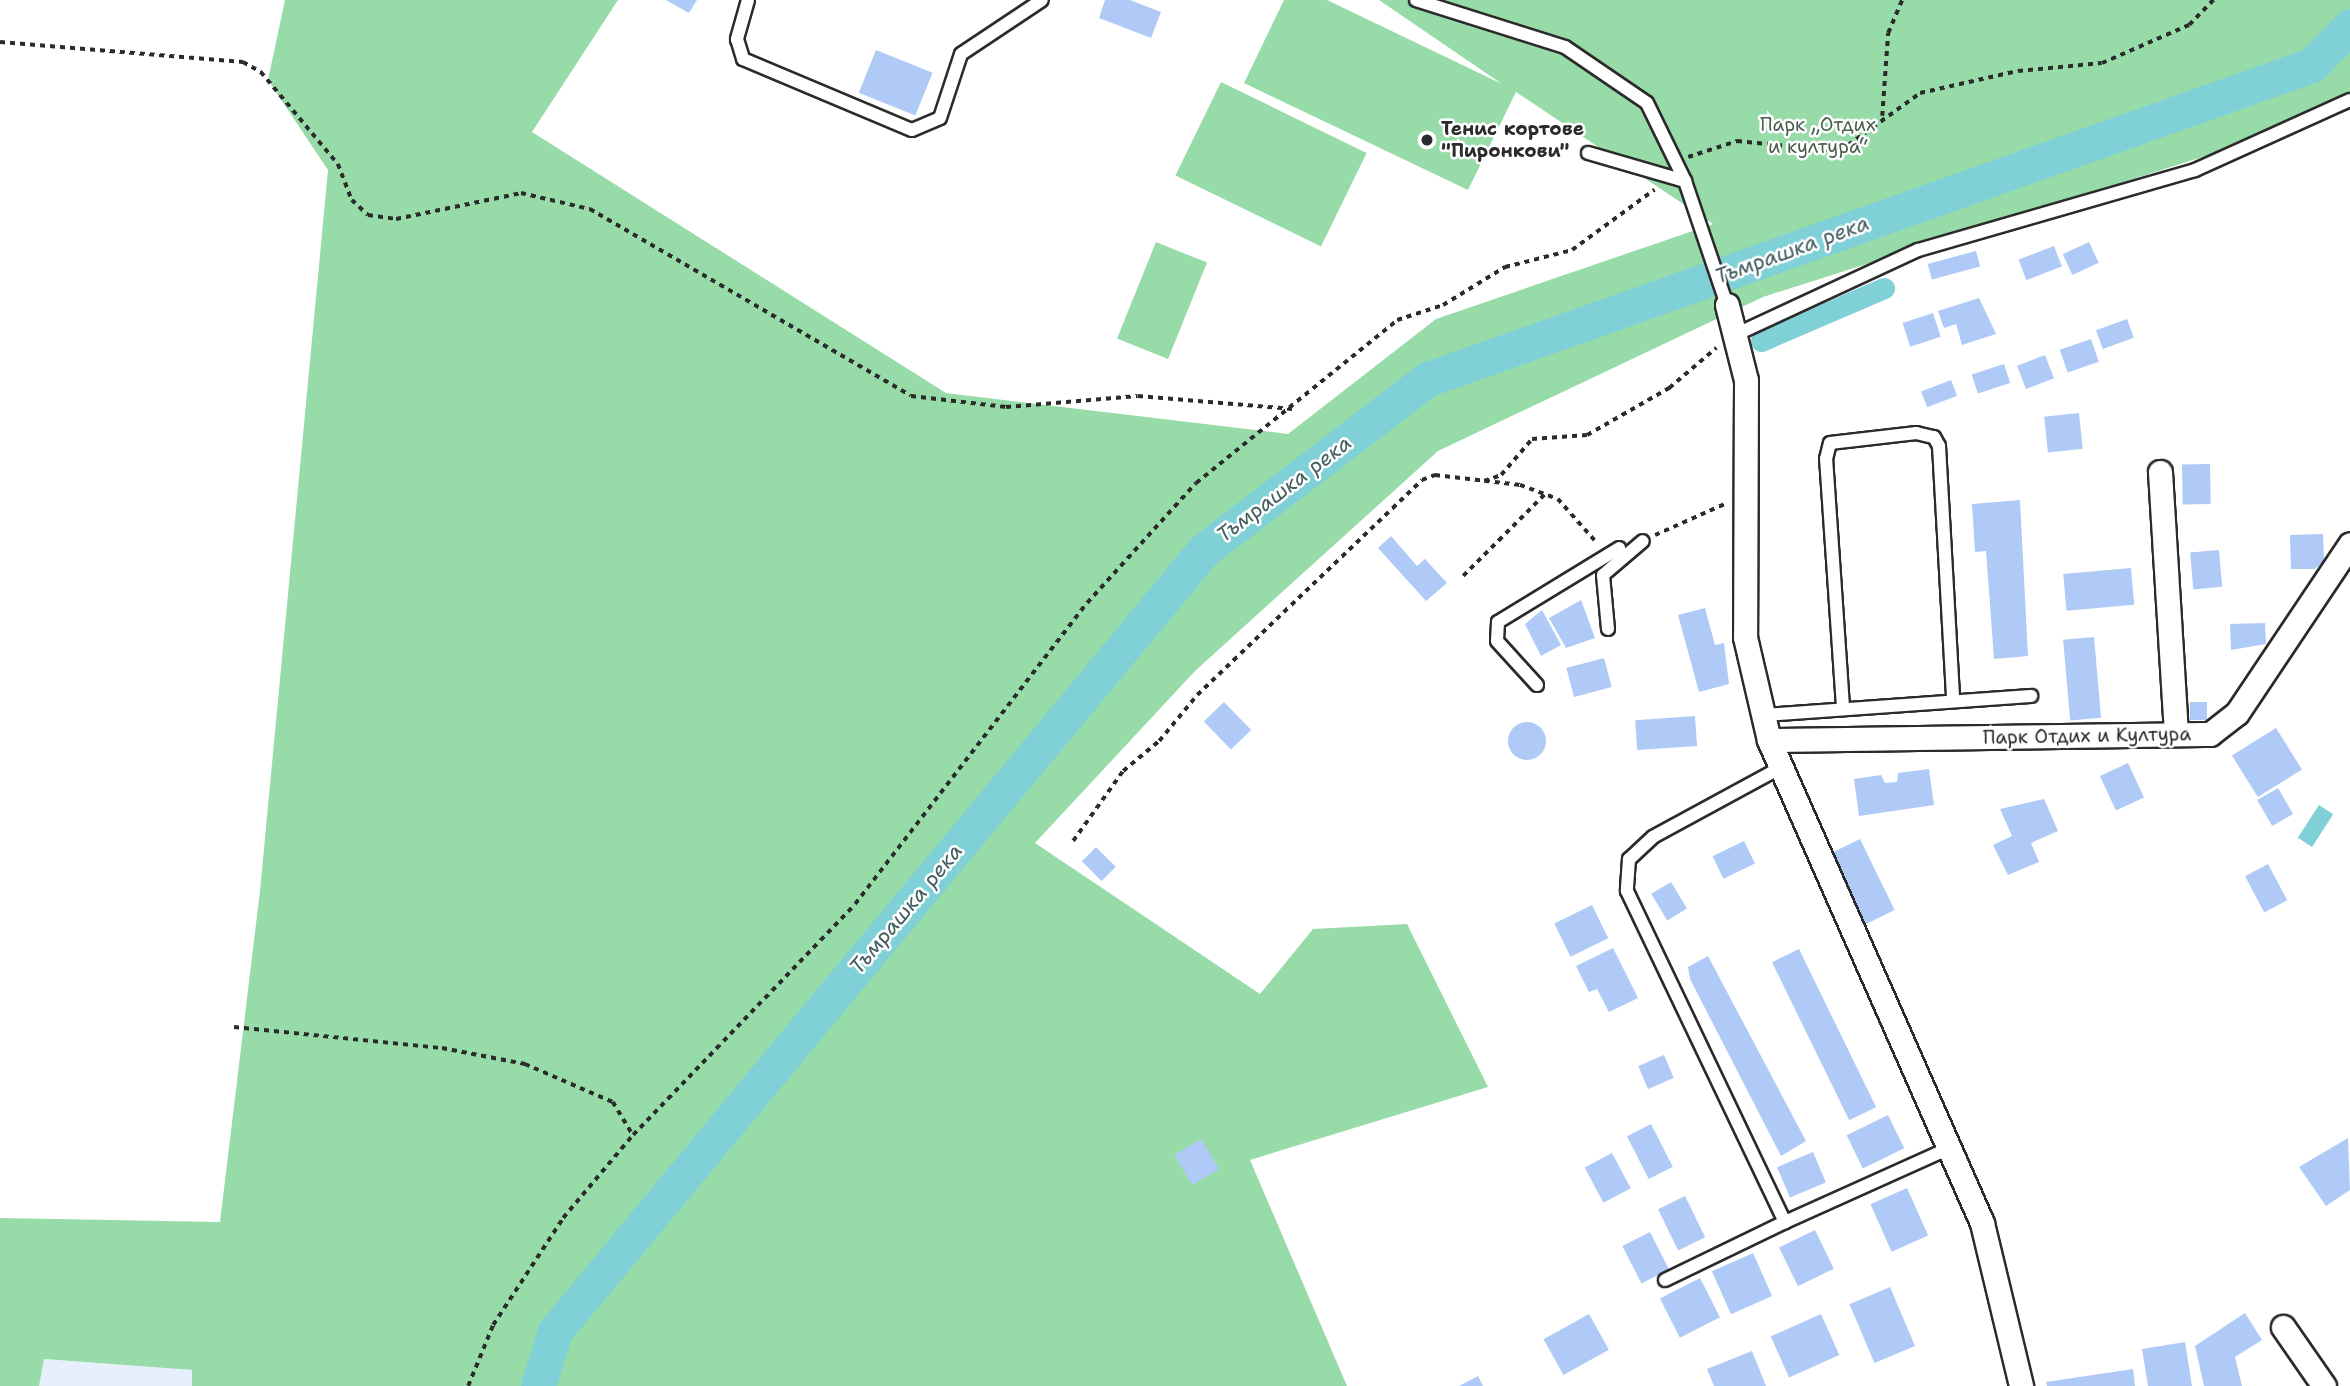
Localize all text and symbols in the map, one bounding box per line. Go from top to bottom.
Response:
park label: Парк „Отдих и култура“ [1760,114,1876,158]
place label: Тенис кортове "Пиронкови" [1441,118,1584,162]
marker: Тенис кортове "Пиронкови" [1419,132,1435,148]
water label: Тъмрашка река [1711,210,1873,290]
water label: Тъмрашка река [1212,430,1356,548]
street label: Парк Отдих и Култура [1983,723,2191,749]
water label: Тъмрашка река [844,839,968,979]

